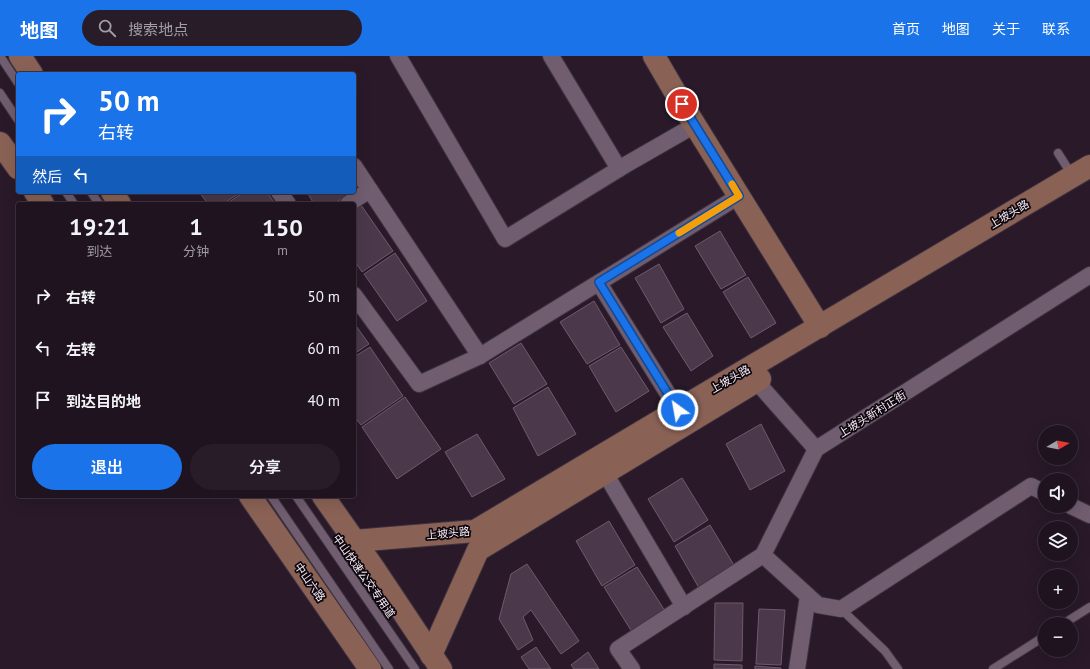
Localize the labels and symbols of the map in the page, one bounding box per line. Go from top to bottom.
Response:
pin [665,87,699,121]
street label: 上坡头路 [987,197,1031,231]
street label: 上坡头路 [707,362,753,396]
street label: 上坡头新村正街 [836,388,908,440]
position arrow [657,389,699,431]
north arrow [1038,425,1078,465]
street label: 上坡头路 [425,524,471,542]
street label: 中山快速公交专用道 [330,531,398,621]
street label: 中山六路 [292,560,328,604]

